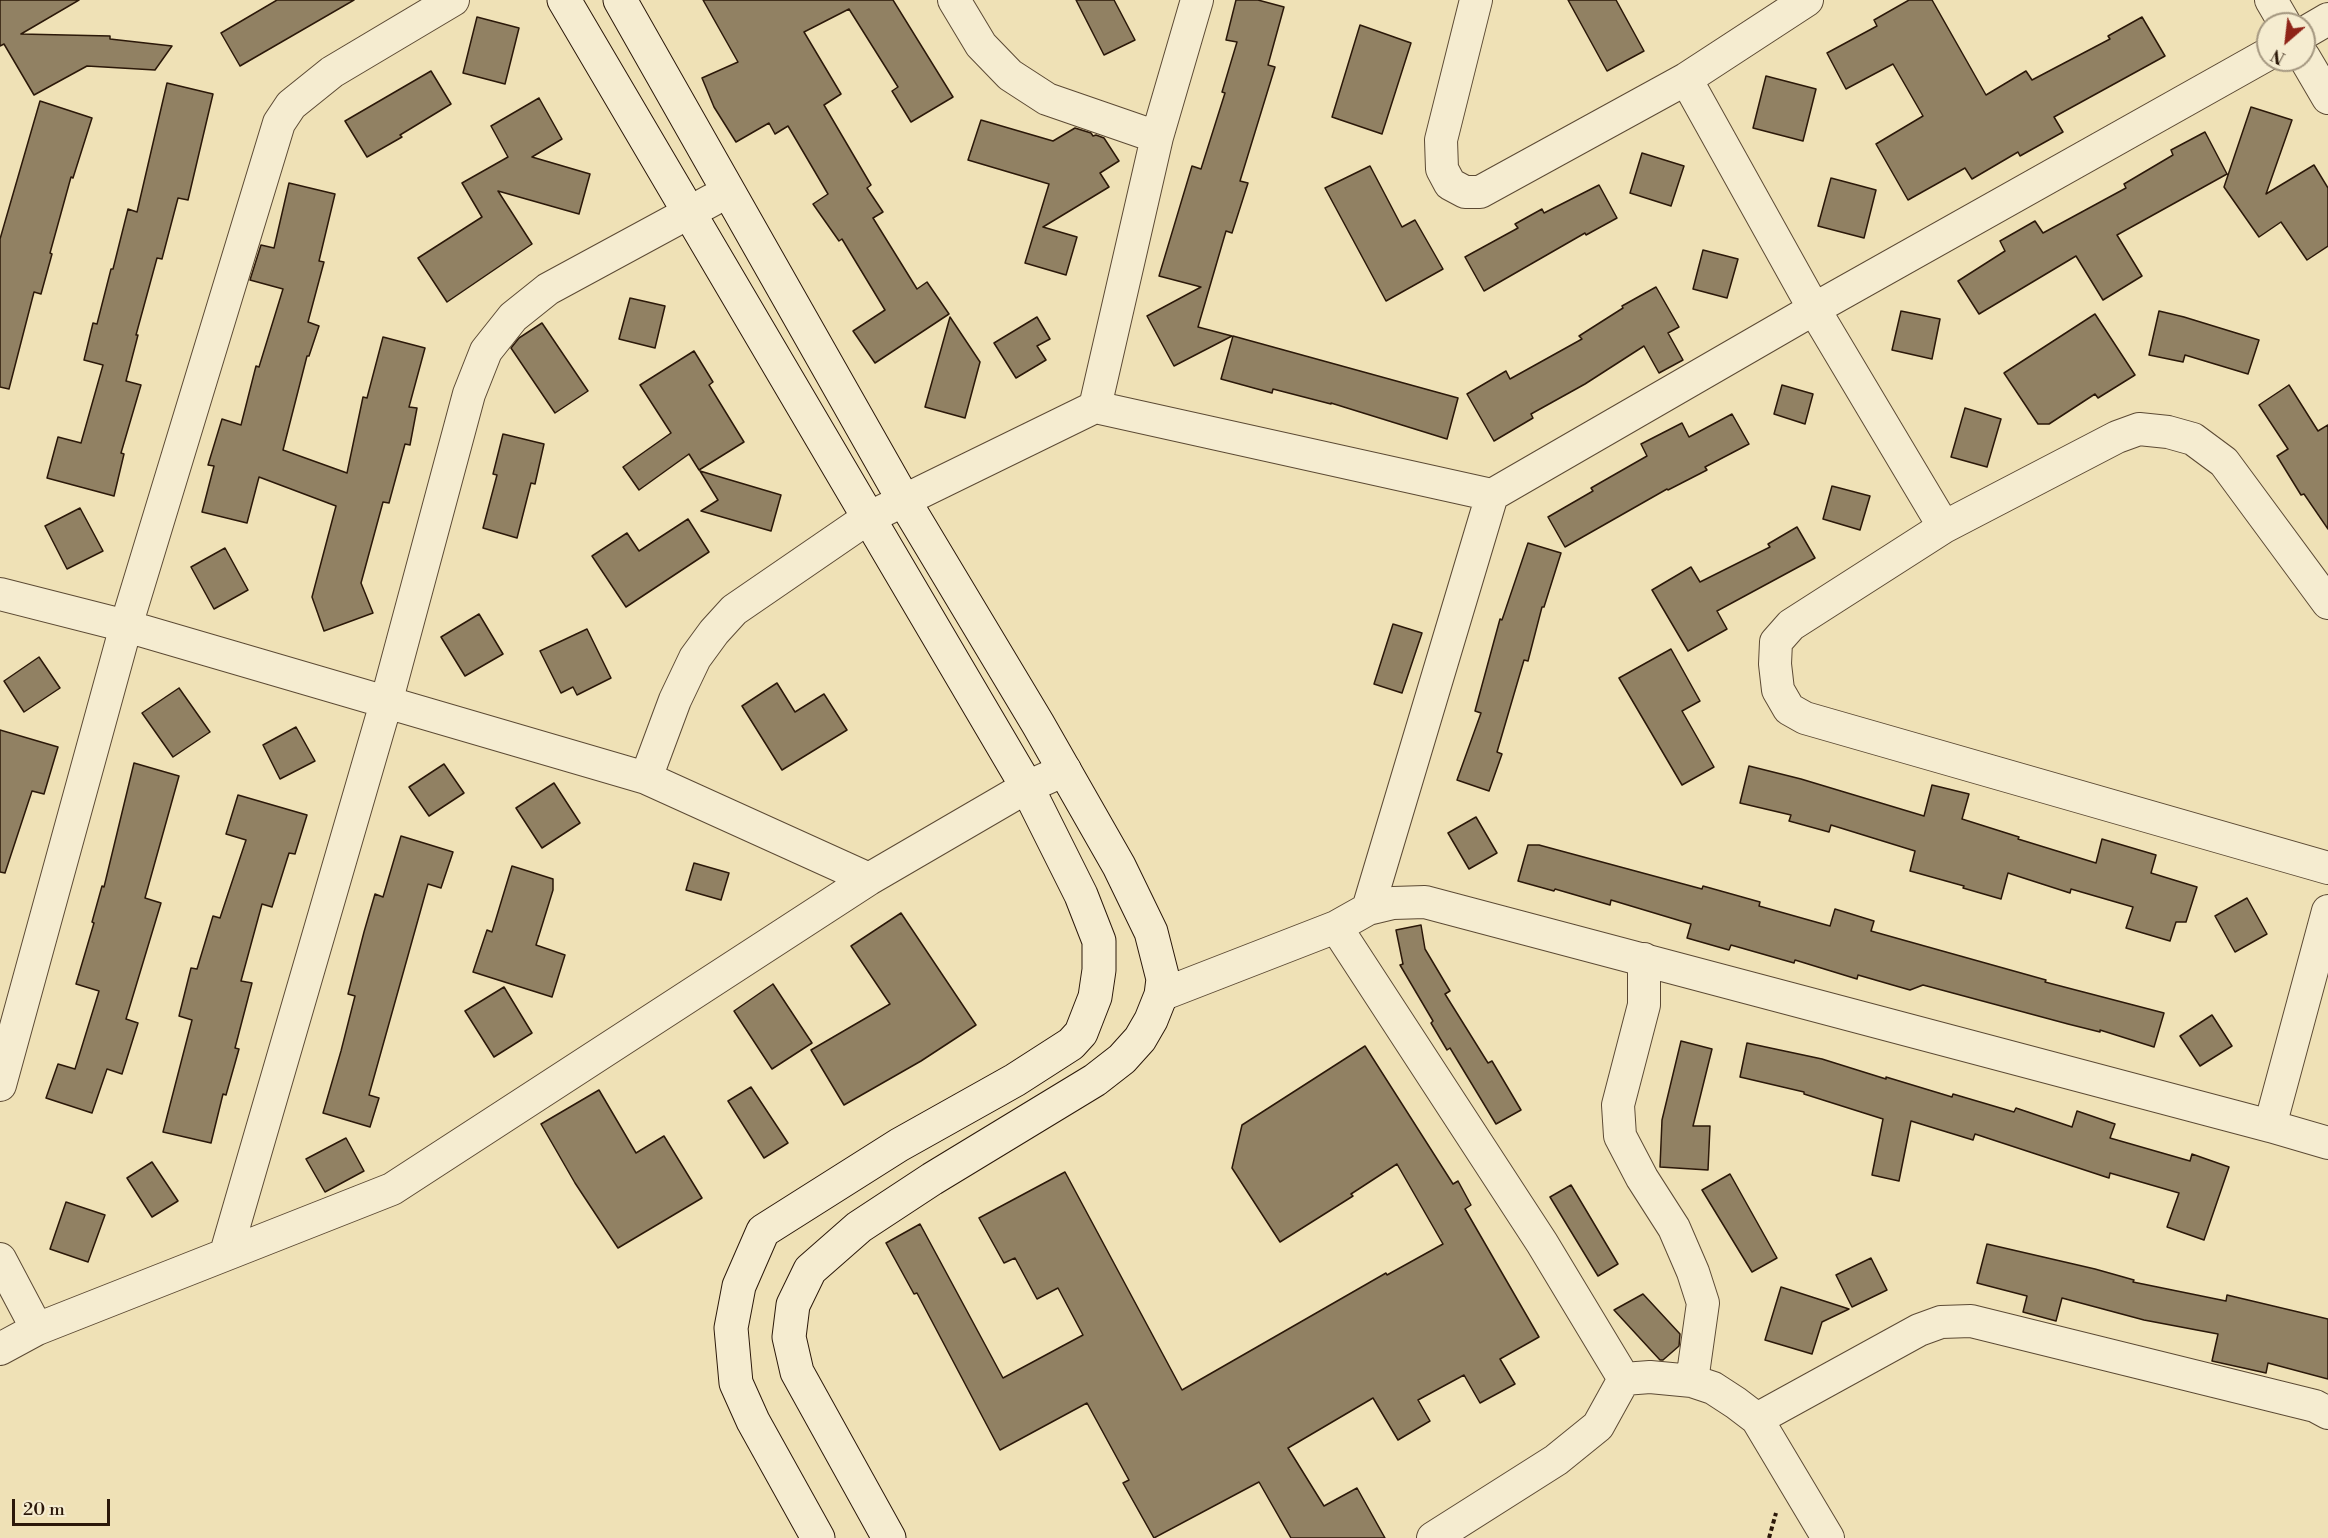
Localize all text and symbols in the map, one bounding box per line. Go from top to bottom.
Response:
north arrow [2256,12,2316,72]
text: N [2268,44,2289,68]
scale bar [15,1487,112,1525]
text: 20 m [23,1498,65,1521]

